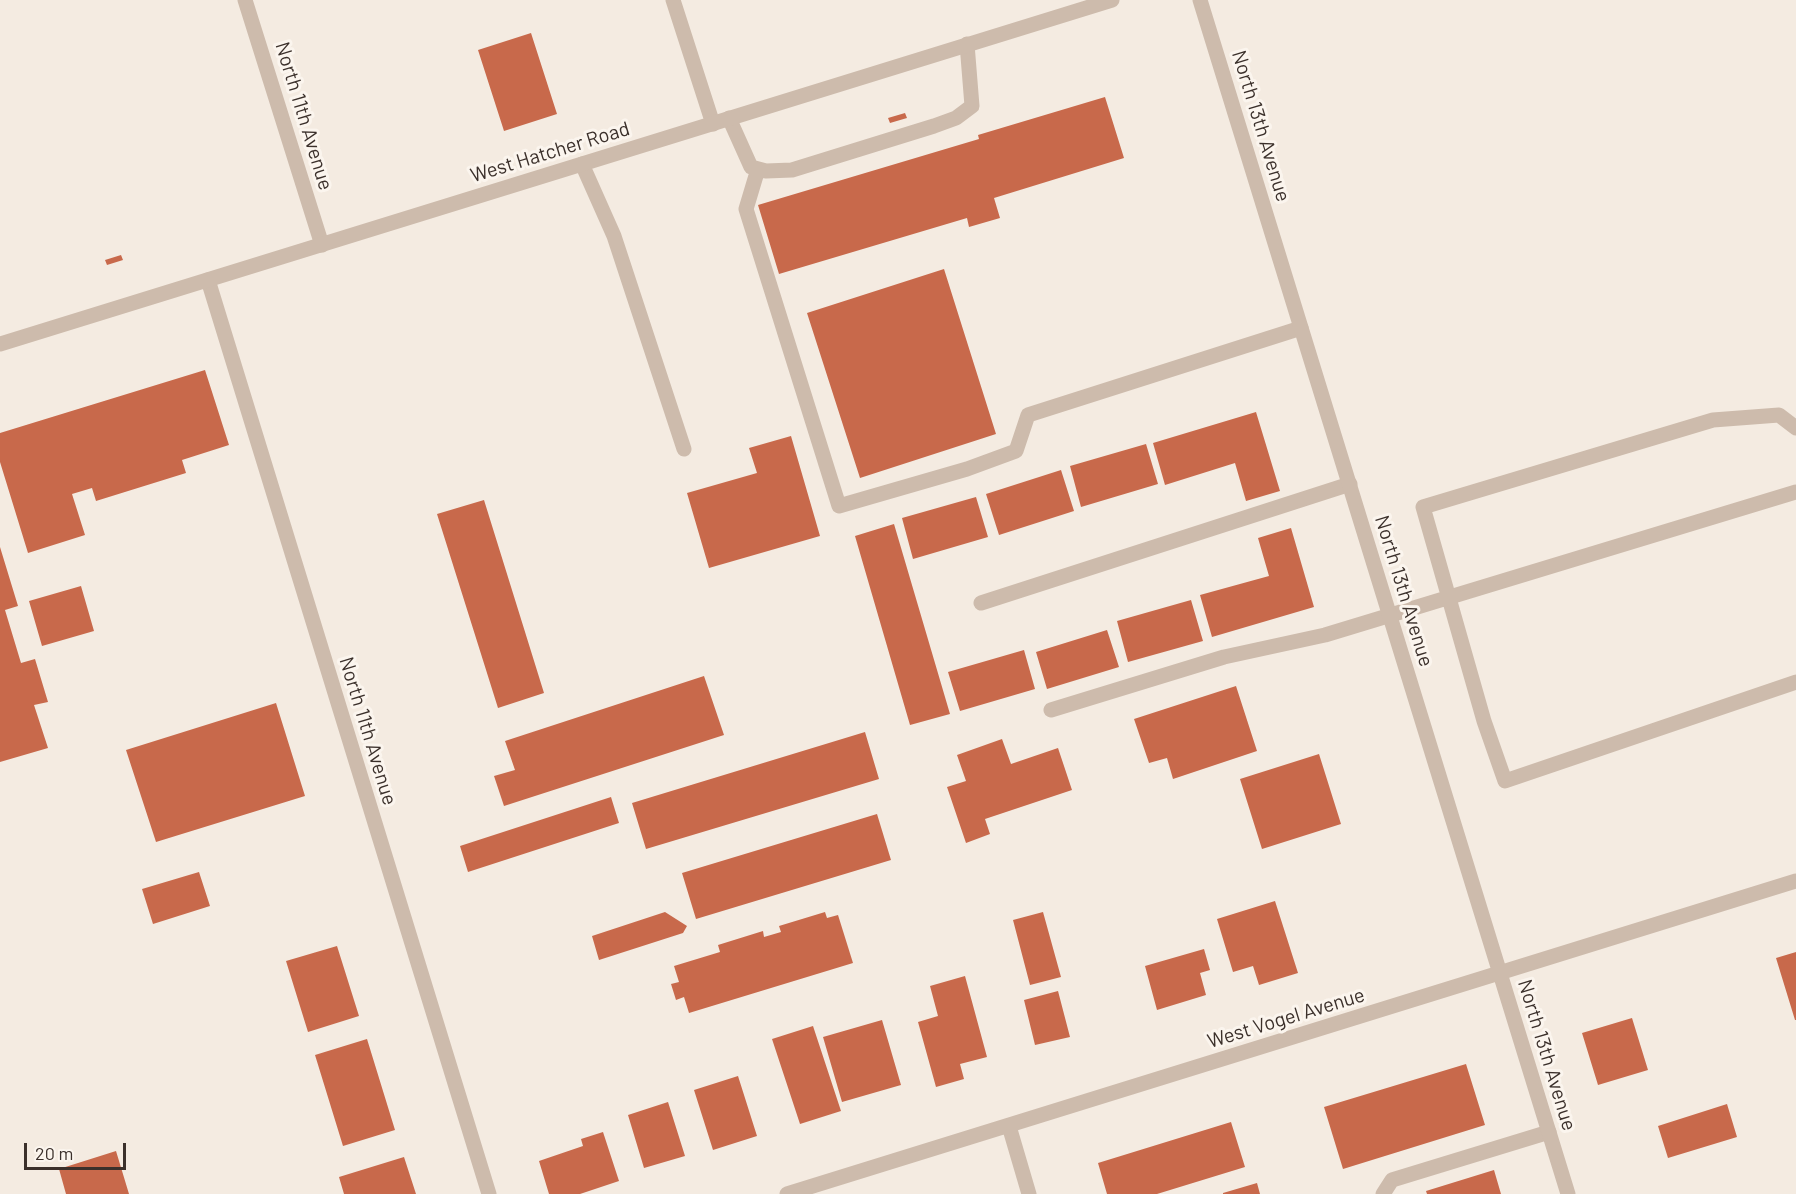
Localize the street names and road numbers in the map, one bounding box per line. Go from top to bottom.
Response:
street label: North 11th Avenue [270,39,338,193]
street label: North 13th Avenue [1227,47,1295,205]
street label: West Hatcher Road [467,116,633,188]
street label: North 13th Avenue [1370,512,1438,670]
street label: North 11th Avenue [334,654,402,808]
street label: North 13th Avenue [1513,976,1581,1134]
street label: West Vogel Avenue [1204,983,1368,1053]

